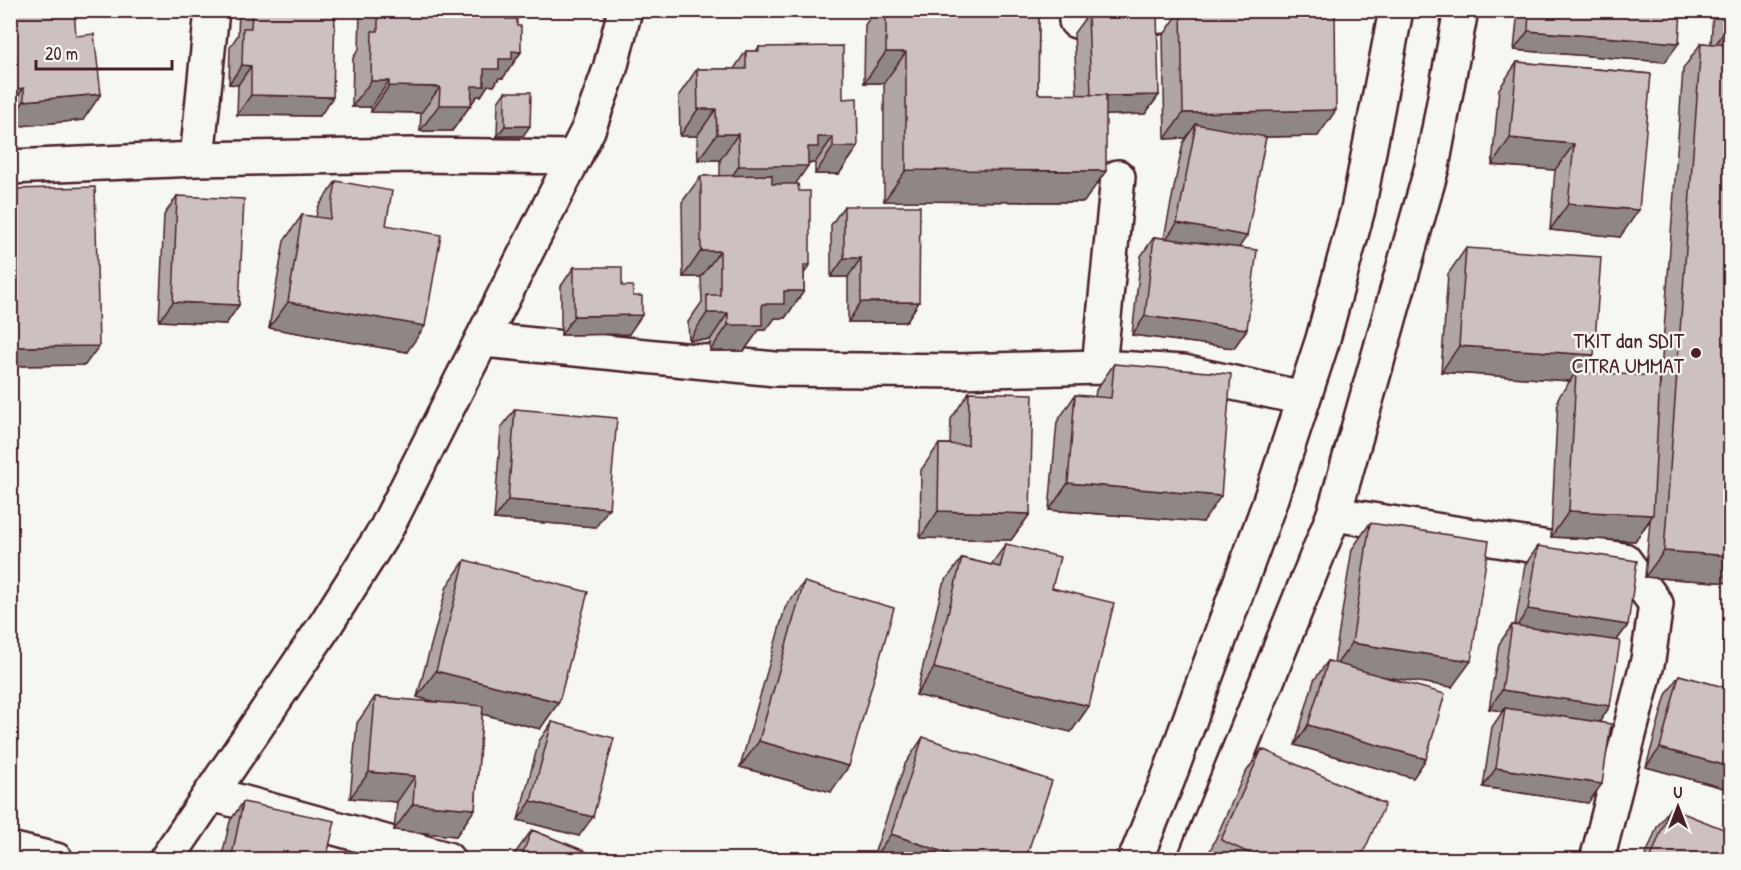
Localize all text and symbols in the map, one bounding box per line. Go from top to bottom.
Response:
scale bar [36,33,172,71]
text: 20 m [45,41,78,66]
place label: TKIT dan SDIT CITRA UMMAT [1571,325,1685,380]
marker: TKIT dan SDIT CITRA UMMAT [1689,346,1703,360]
north arrow [1648,777,1708,837]
text: U [1674,781,1683,803]

